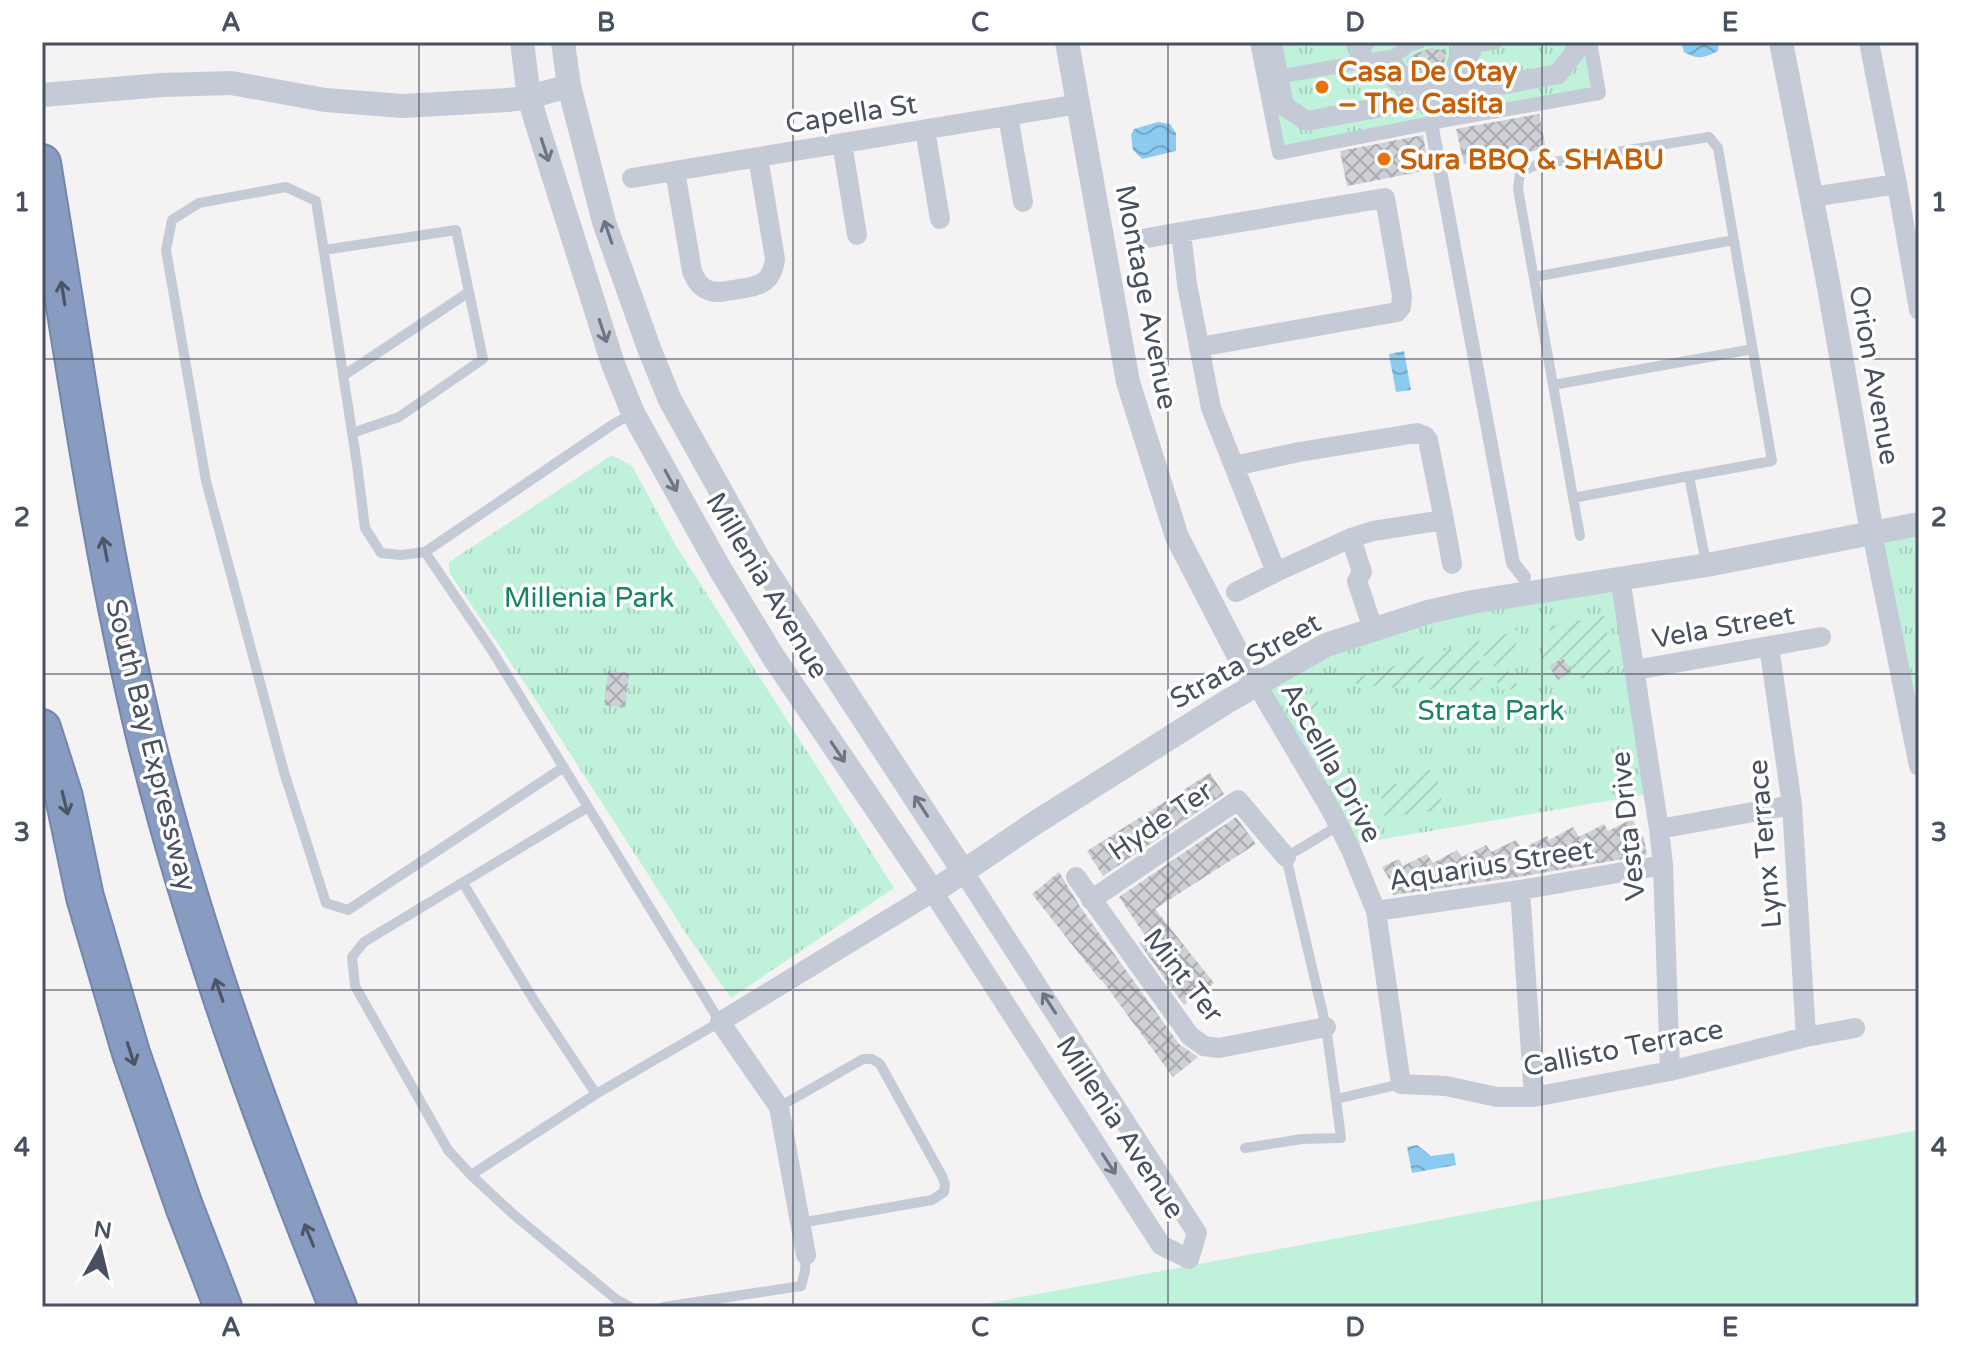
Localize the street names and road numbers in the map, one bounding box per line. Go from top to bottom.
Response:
street label: Capella St [783,87,920,141]
street label: Montage Avenue [1108,182,1184,412]
street label: Orion Avenue [1841,283,1907,468]
street label: Millenia Avenue [698,486,836,685]
street label: South Bay Expressway [98,596,204,895]
street label: Vela Street [1649,598,1797,656]
street label: Strata Street [1164,605,1327,716]
street label: Ascellla Drive [1273,676,1389,849]
street label: Vesta Drive [1603,750,1653,902]
street label: Lynx Terrace [1741,758,1789,930]
street label: Hyde Ter [1102,773,1219,868]
street label: Aquarius Street [1387,832,1596,898]
street label: Mint Ter [1136,922,1231,1030]
street label: Callisto Terrace [1520,1012,1726,1084]
street label: Millenia Avenue [1048,1030,1192,1225]

